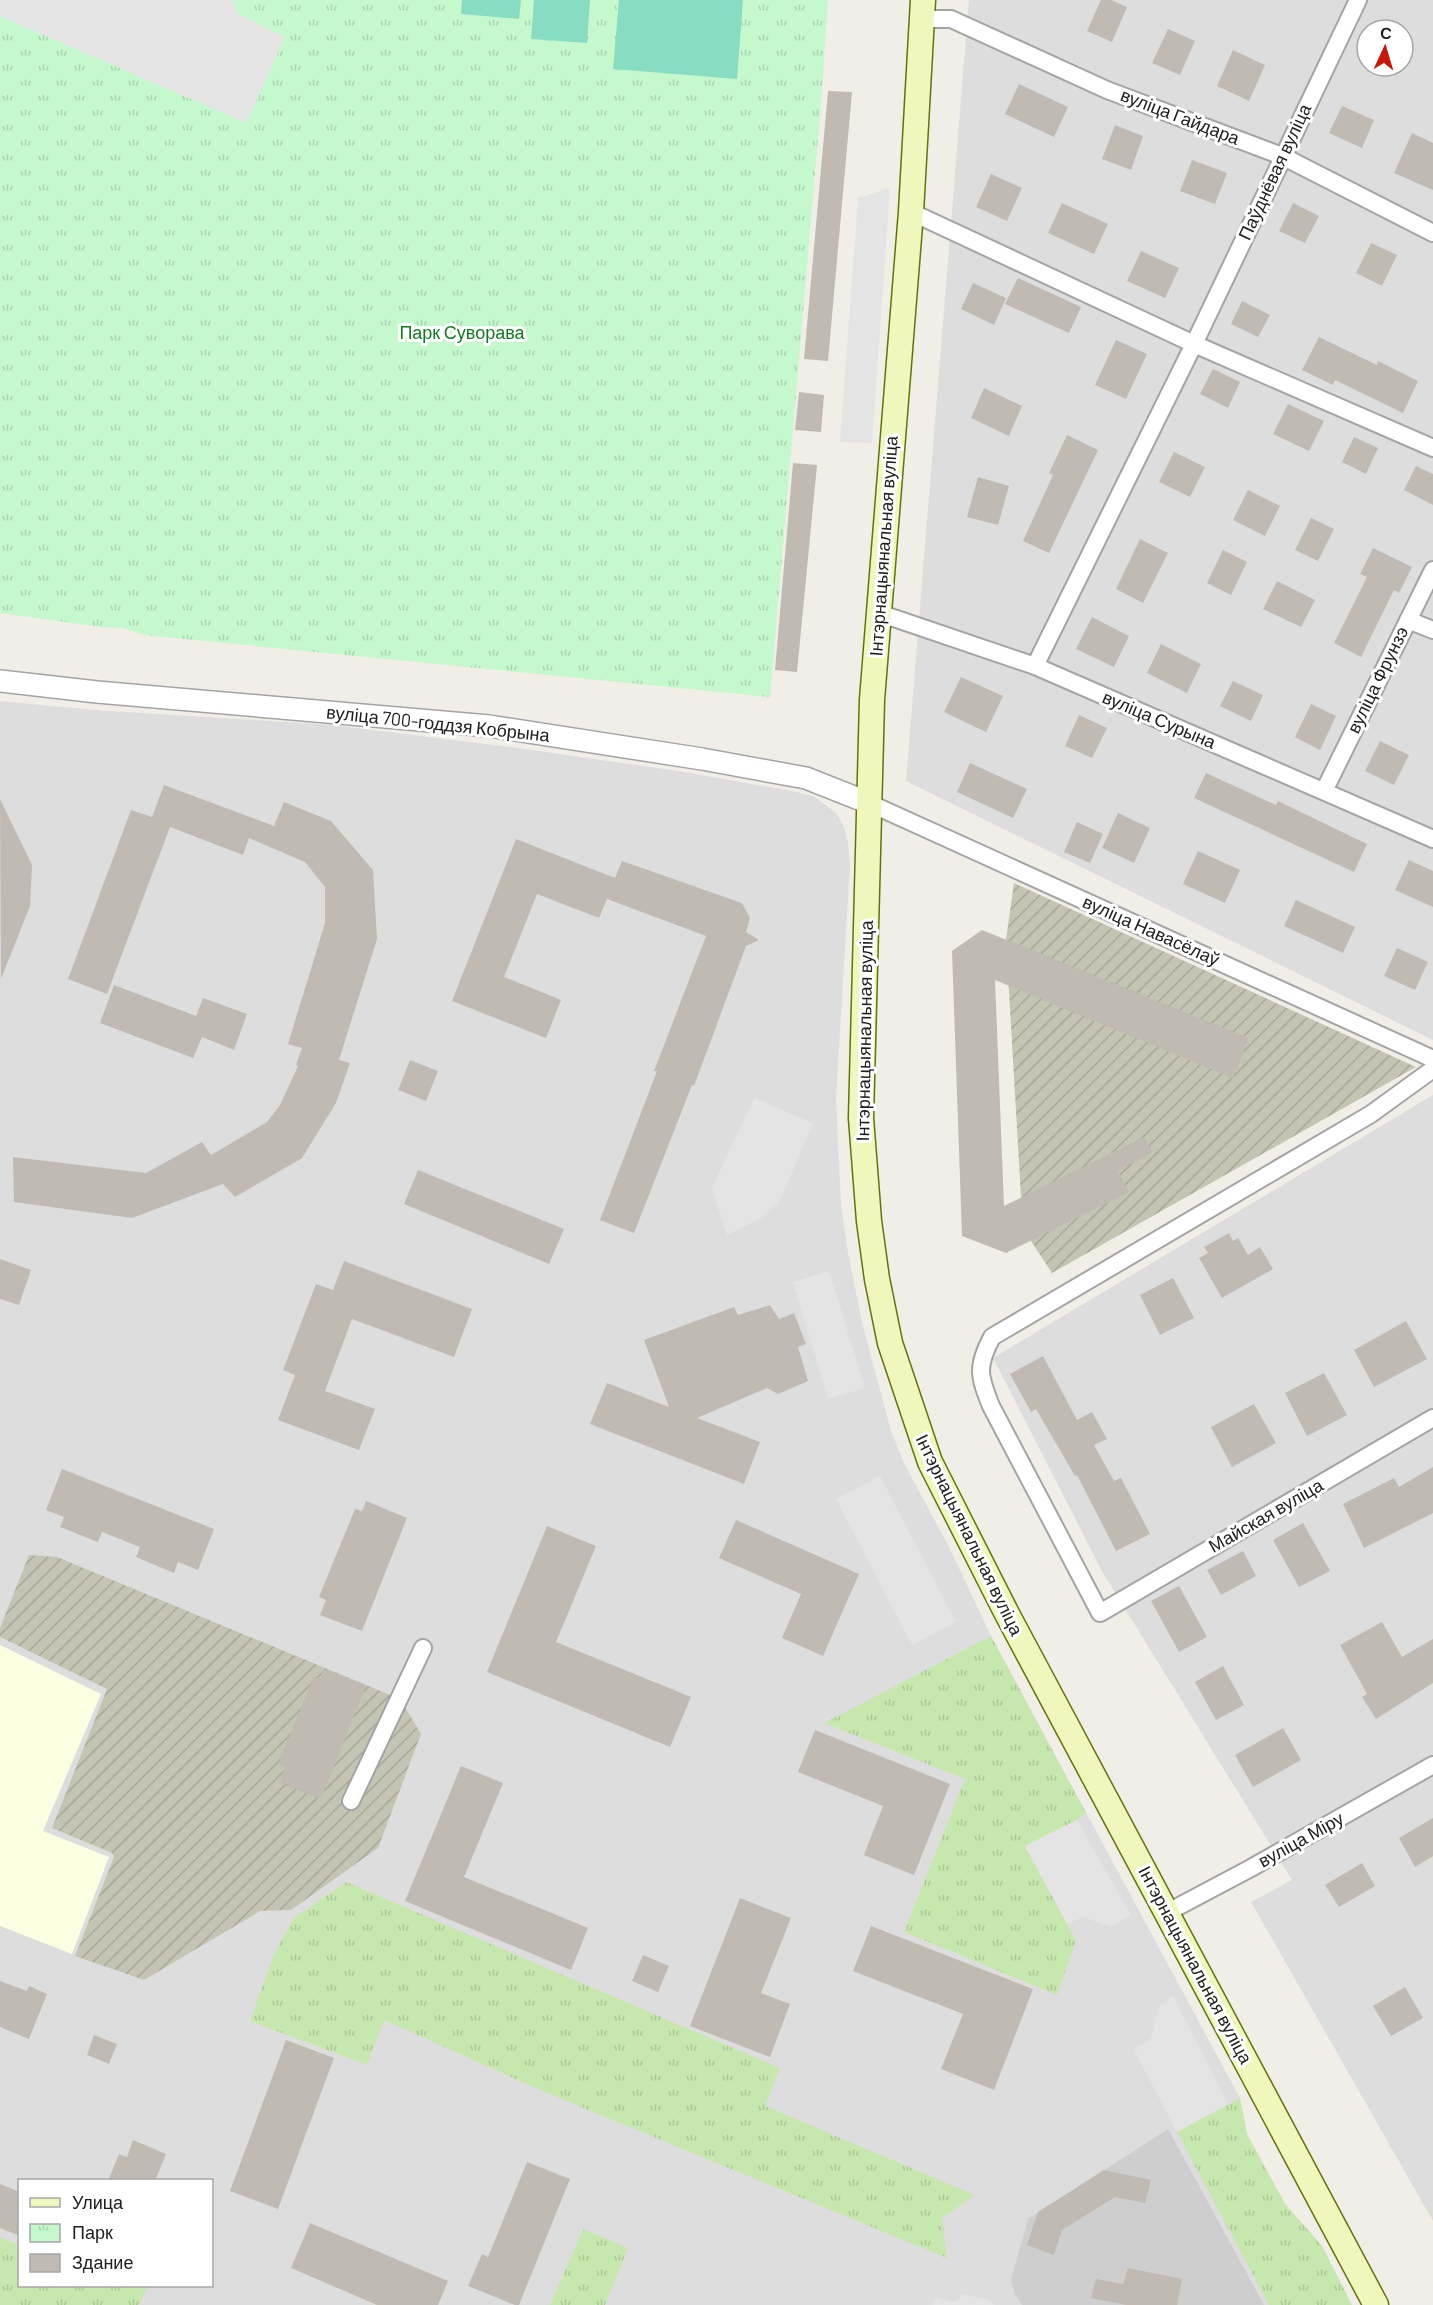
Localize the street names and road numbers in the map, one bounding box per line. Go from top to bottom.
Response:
street label: вуліца Гайдара [1118,83,1244,149]
street label: Паўднёвая вуліца [1233,99,1316,243]
street label: Інтэрнацыянальная вуліца [864,434,902,657]
street label: вуліца Фрунзэ [1342,623,1412,737]
street label: вуліца Сурына [1099,685,1220,753]
street label: вуліца 700-годдзя Кобрына [325,700,552,746]
street label: вуліца Навасёлаў [1080,890,1223,970]
street label: Інтэрнацыянальная вуліца [851,919,877,1142]
street label: Інтэрнацыянальная вуліца [912,1430,1029,1640]
street label: Майская вуліца [1204,1473,1327,1557]
street label: вуліца Міру [1254,1807,1347,1872]
street label: Інтэрнацыянальная вуліца [1134,1862,1258,2068]

